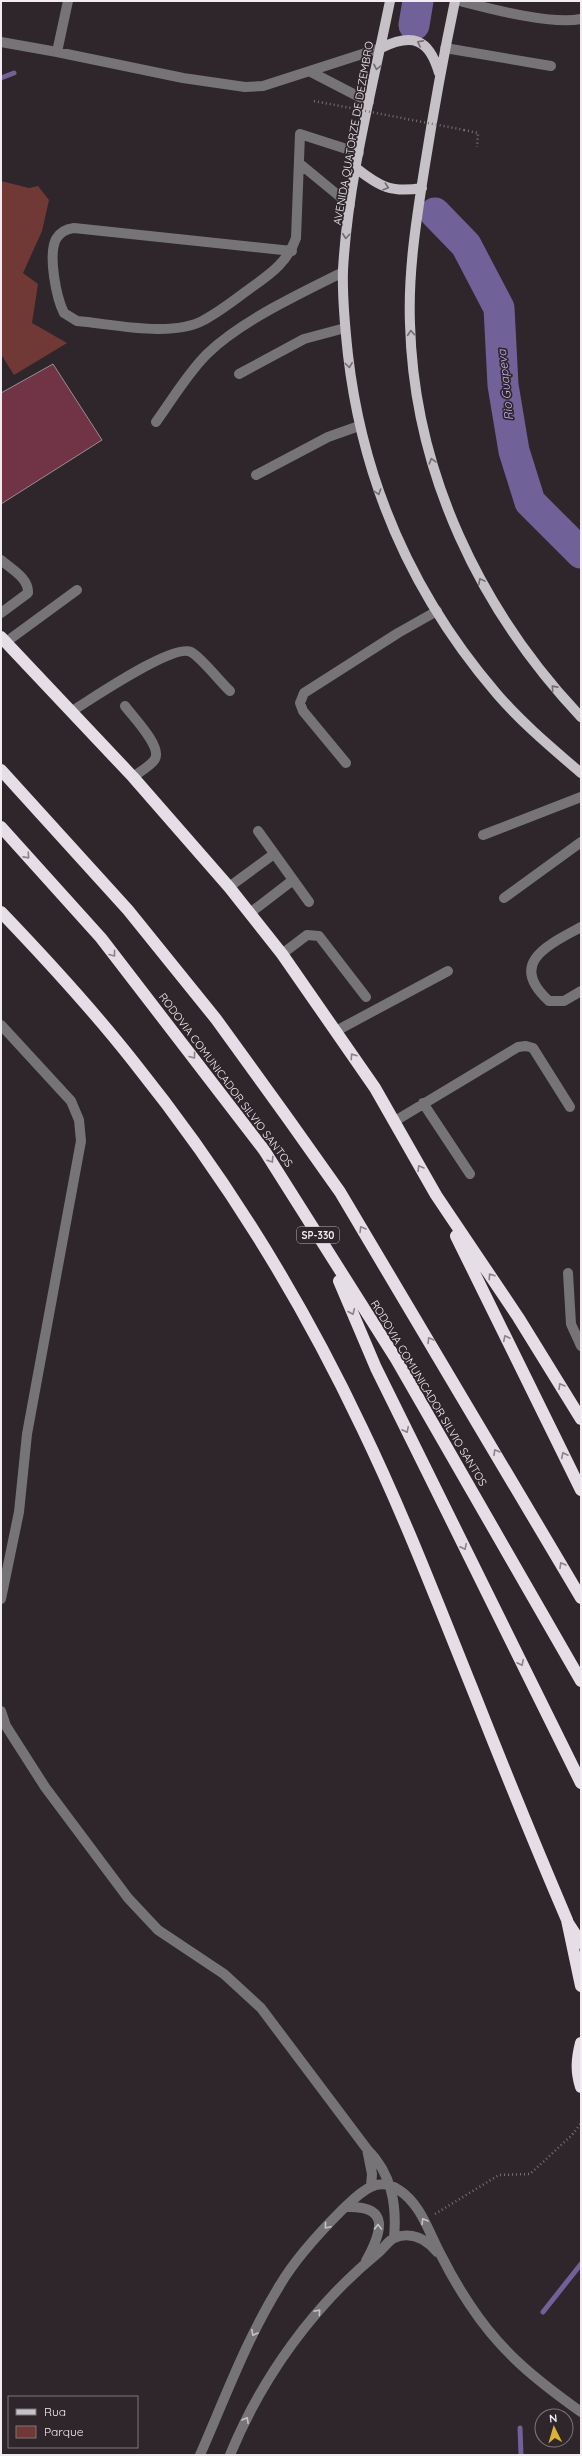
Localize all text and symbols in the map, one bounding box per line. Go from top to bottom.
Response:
street label: AVENIDA QUATORZE DE DEZEMBRO [330,40,376,226]
one-way arrow [417,40,424,48]
one-way arrow [373,64,381,70]
one-way arrow [383,182,390,191]
one-way arrow [342,233,351,239]
one-way arrow [406,330,415,336]
water label: Rio Guapeva [494,348,516,421]
one-way arrow [345,362,354,369]
one-way arrow [428,458,437,465]
one-way arrow [373,488,382,495]
one-way arrow [478,578,486,585]
one-way arrow [552,685,559,693]
one-way arrow [22,851,30,859]
one-way arrow [108,949,115,956]
street label: RODOVIA COMUNICADOR SILVIO SANTOS [156,990,296,1170]
one-way arrow [189,1051,196,1058]
one-way arrow [351,1054,358,1061]
one-way arrow [266,1156,274,1163]
one-way arrow [417,1165,424,1172]
one-way arrow [360,1226,367,1233]
road number: SP-330 [297,1227,339,1243]
one-way arrow [489,1274,496,1281]
street label: RODOVIA COMUNICADOR SILVIO SANTOS [368,1297,490,1489]
one-way arrow [348,1308,356,1315]
one-way arrow [503,1335,511,1342]
one-way arrow [427,1337,434,1344]
one-way arrow [558,1383,565,1390]
one-way arrow [401,1426,409,1433]
one-way arrow [493,1449,500,1457]
one-way arrow [561,1452,569,1459]
one-way arrow [459,1542,467,1550]
one-way arrow [559,1561,566,1569]
one-way arrow [517,1659,524,1666]
one-way arrow [422,2218,429,2225]
one-way arrow [324,2221,331,2229]
one-way arrow [374,2224,382,2230]
one-way arrow [314,2309,321,2316]
one-way arrow [251,2329,258,2336]
legend [8,2396,138,2448]
text: Rua [44,2404,66,2419]
north arrow [534,2408,574,2448]
text: N [548,2411,558,2425]
one-way arrow [242,2416,249,2424]
text: Parque [44,2424,84,2439]

